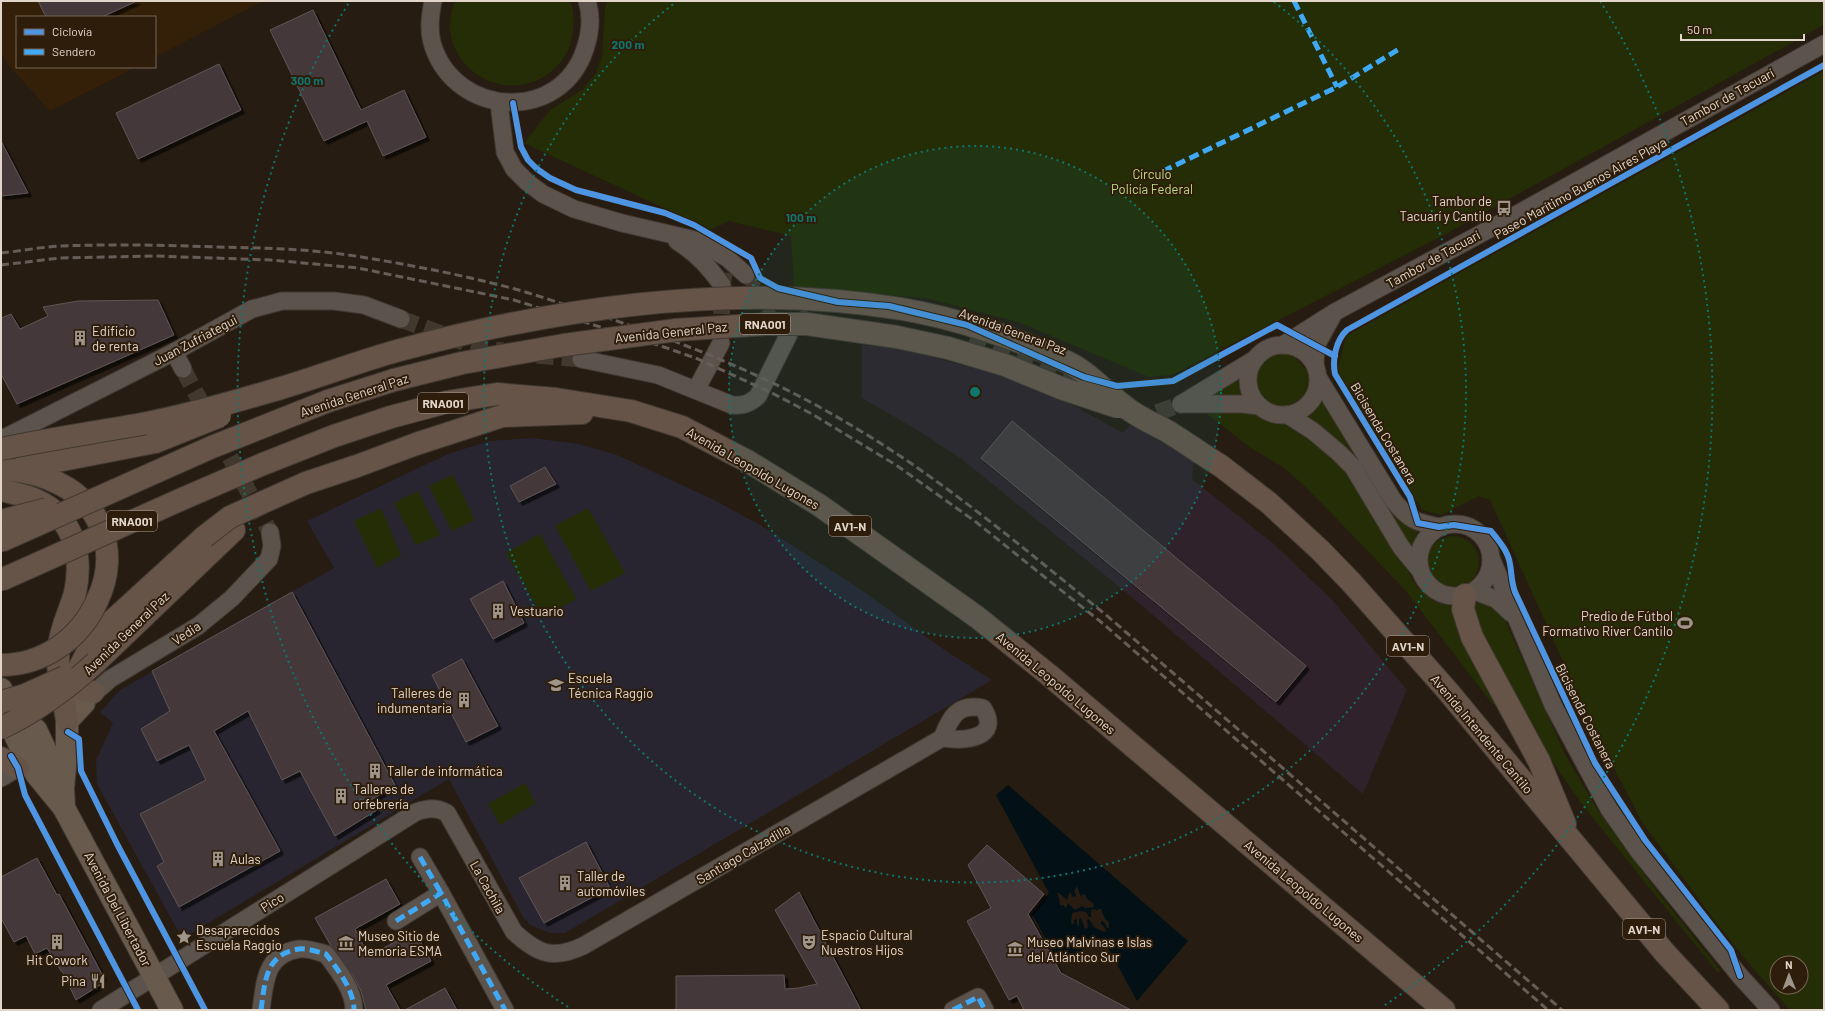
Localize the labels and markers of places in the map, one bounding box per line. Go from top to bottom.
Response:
place label: Tambor de Tacuarí y Cantilo [1400,193,1492,224]
bus stop icon: Tambor de Tacuarí y Cantilo [1495,199,1513,217]
place label: Edificio de renta [92,323,139,354]
building icon: Edificio de renta [71,329,89,347]
centre of rings [968,385,982,399]
building icon: Vestuario [489,602,507,620]
place label: Vestuario [510,603,564,619]
place label: Predio de Fútbol Formativo River Cantilo [1542,608,1673,639]
sports icon: Predio de Fútbol Formativo River Cantilo [1676,614,1694,632]
place label: Escuela Técnica Raggio [568,670,653,701]
school or university icon: Escuela Técnica Raggio [547,676,565,694]
place label: Talleres de indumentaria [377,685,452,716]
building icon: Talleres de indumentaria [455,691,473,709]
building icon: Taller de informática [366,762,384,780]
place label: Taller de informática [387,763,503,779]
place label: Talleres de orfebrería [353,781,414,812]
building icon: Talleres de orfebrería [332,787,350,805]
building icon: Aulas [209,850,227,868]
place label: Aulas [230,851,261,867]
place label: Taller de automóviles [577,868,645,899]
building icon: Taller de automóviles [556,874,574,892]
place label: Desaparecidos Escuela Raggio [196,922,282,953]
place label: Espacio Cultural Nuestros Hijos [821,927,913,958]
place icon: Desaparecidos Escuela Raggio [175,928,193,946]
place label: Museo Sitio de Memoria ESMA [358,928,442,959]
building icon: Hit Cowork [48,933,66,951]
theatre icon: Espacio Cultural Nuestros Hijos [800,933,818,951]
museum icon: Museo Sitio de Memoria ESMA [337,934,355,952]
place label: Museo Malvinas e Islas del Atlántico Sur [1027,934,1152,965]
museum icon: Museo Malvinas e Islas del Atlántico Sur [1006,940,1024,958]
place label: Hit Cowork [26,952,88,968]
restaurant icon: Pina [89,972,107,990]
place label: Pina [61,973,86,989]

